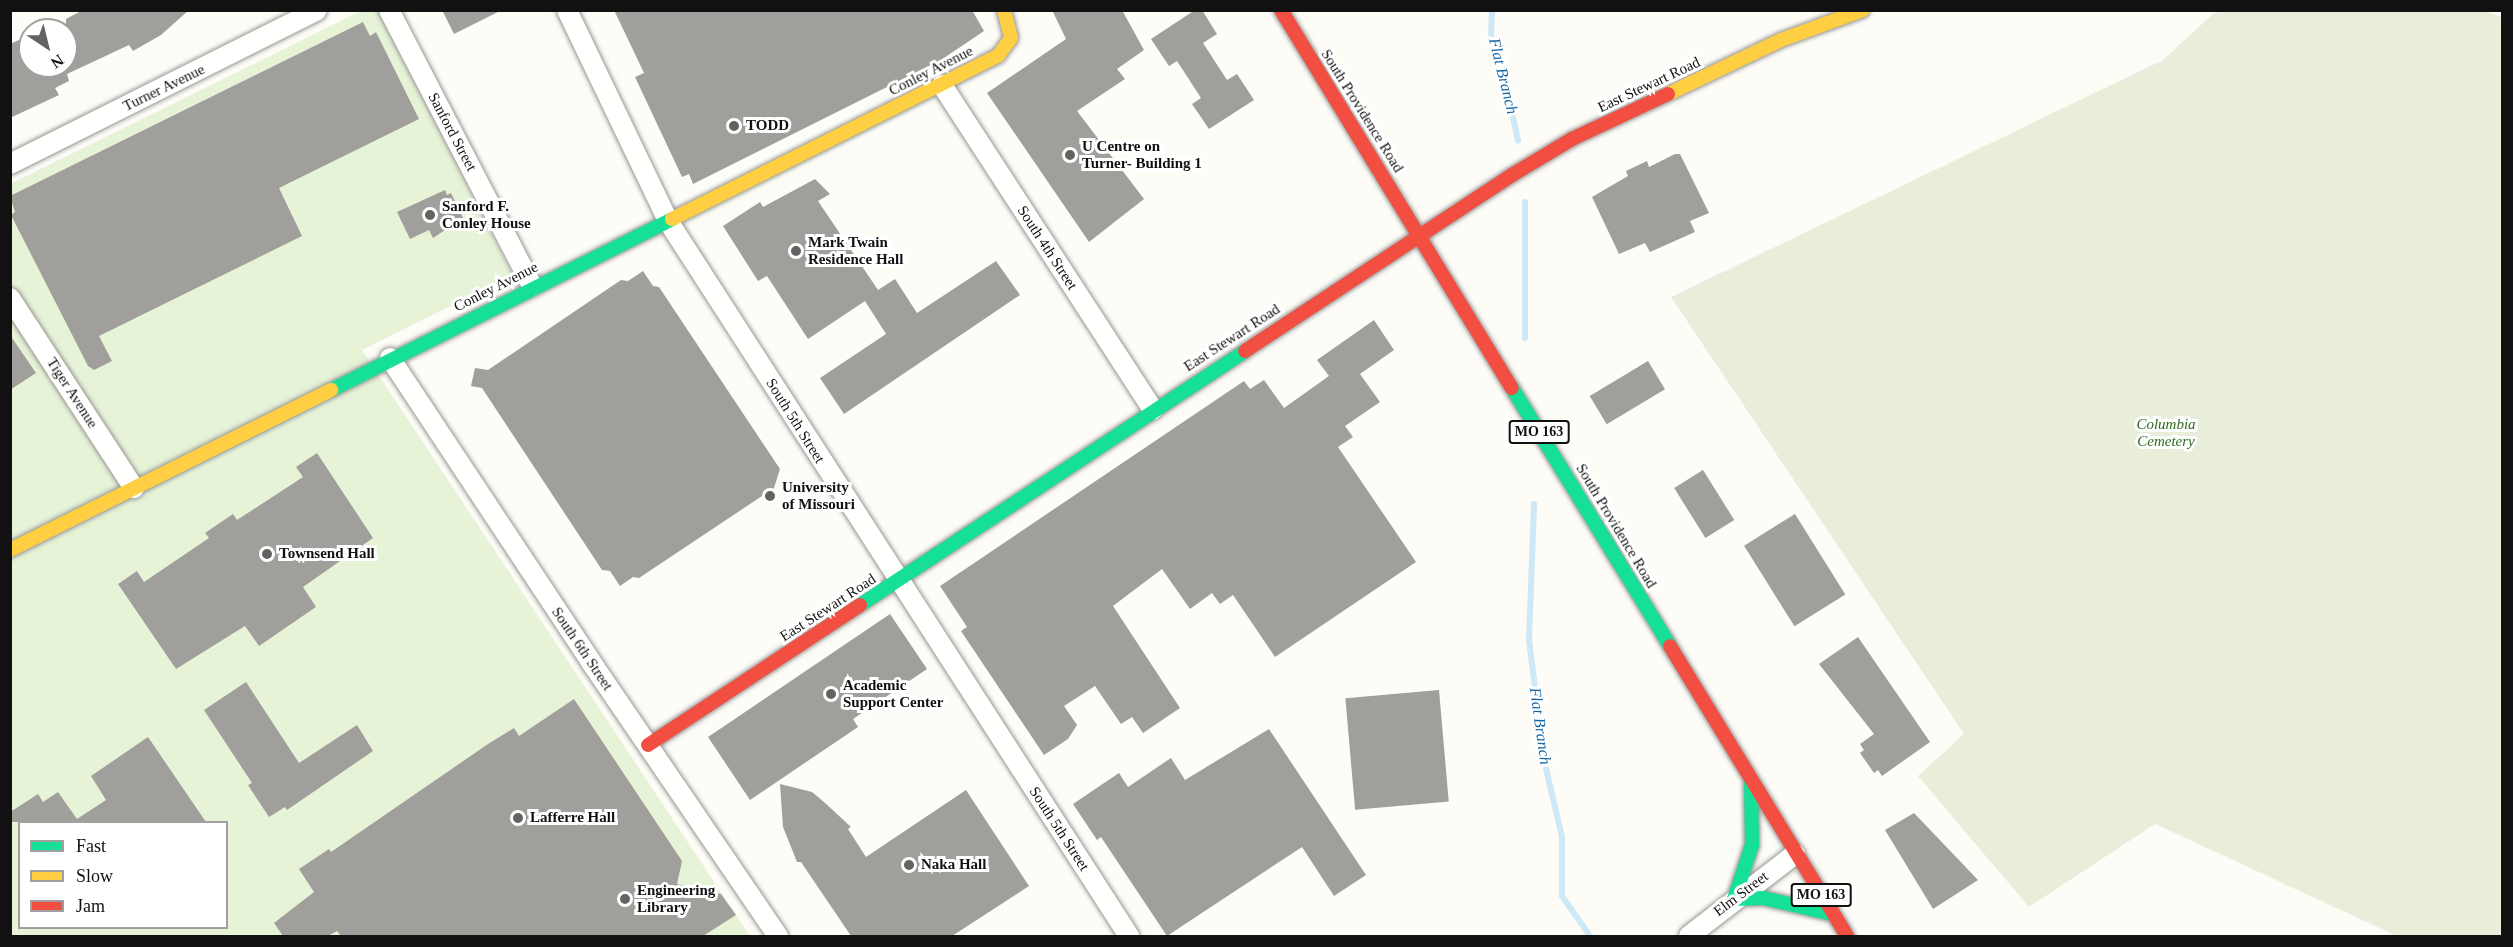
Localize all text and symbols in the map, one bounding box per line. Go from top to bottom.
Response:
north arrow [18,18,78,78]
water label: Flat Branch [1484,36,1522,116]
street label: Conley Avenue [886,42,976,100]
street label: South Providence Road [1317,46,1407,176]
text: N [48,51,67,72]
street label: East Stewart Road [1595,53,1703,117]
street label: Turner Avenue [120,60,208,116]
street label: Sanford Street [424,90,480,174]
place label: TODD [746,117,789,135]
marker: TODD [727,119,741,133]
place label: U Centre on Turner- Building 1 [1082,137,1202,172]
marker: U Centre on Turner- Building 1 [1063,148,1077,162]
place label: Sanford F. Conley House [442,197,531,232]
street label: South 4th Street [1013,203,1081,293]
marker: Sanford F. Conley House [423,208,437,222]
place label: Mark Twain Residence Hall [808,233,903,268]
marker: Mark Twain Residence Hall [789,244,803,258]
street label: Conley Avenue [451,258,541,316]
street label: East Stewart Road [1181,300,1283,376]
street label: Tiger Avenue [42,354,102,432]
street label: South 5th Street [762,375,828,467]
park label: Columbia Cemetery [2136,415,2196,450]
road number: MO 163 [1508,421,1570,443]
street label: South Providence Road [1572,461,1660,591]
place label: University of Missouri [782,478,855,513]
marker: University of Missouri [763,489,777,503]
place label: Townsend Hall [279,545,375,563]
marker: Townsend Hall [260,547,274,561]
street label: East Stewart Road [777,570,879,646]
street label: South 6th Street [548,604,616,694]
place label: Academic Support Center [843,676,943,711]
water label: Flat Branch [1525,686,1555,766]
marker: Academic Support Center [824,687,838,701]
street label: South 5th Street [1025,784,1093,874]
place label: Lafferre Hall [530,809,615,827]
marker: Lafferre Hall [511,811,525,825]
legend [18,821,228,929]
text: Fast [76,836,106,856]
place label: Naka Hall [921,856,986,874]
marker: Naka Hall [902,858,916,872]
text: Slow [76,866,113,886]
street label: Elm Street [1710,868,1772,920]
place label: Engineering Library [637,881,715,916]
road number: MO 163 [1790,884,1852,906]
marker: Engineering Library [618,892,632,906]
text: Jam [76,896,105,916]

